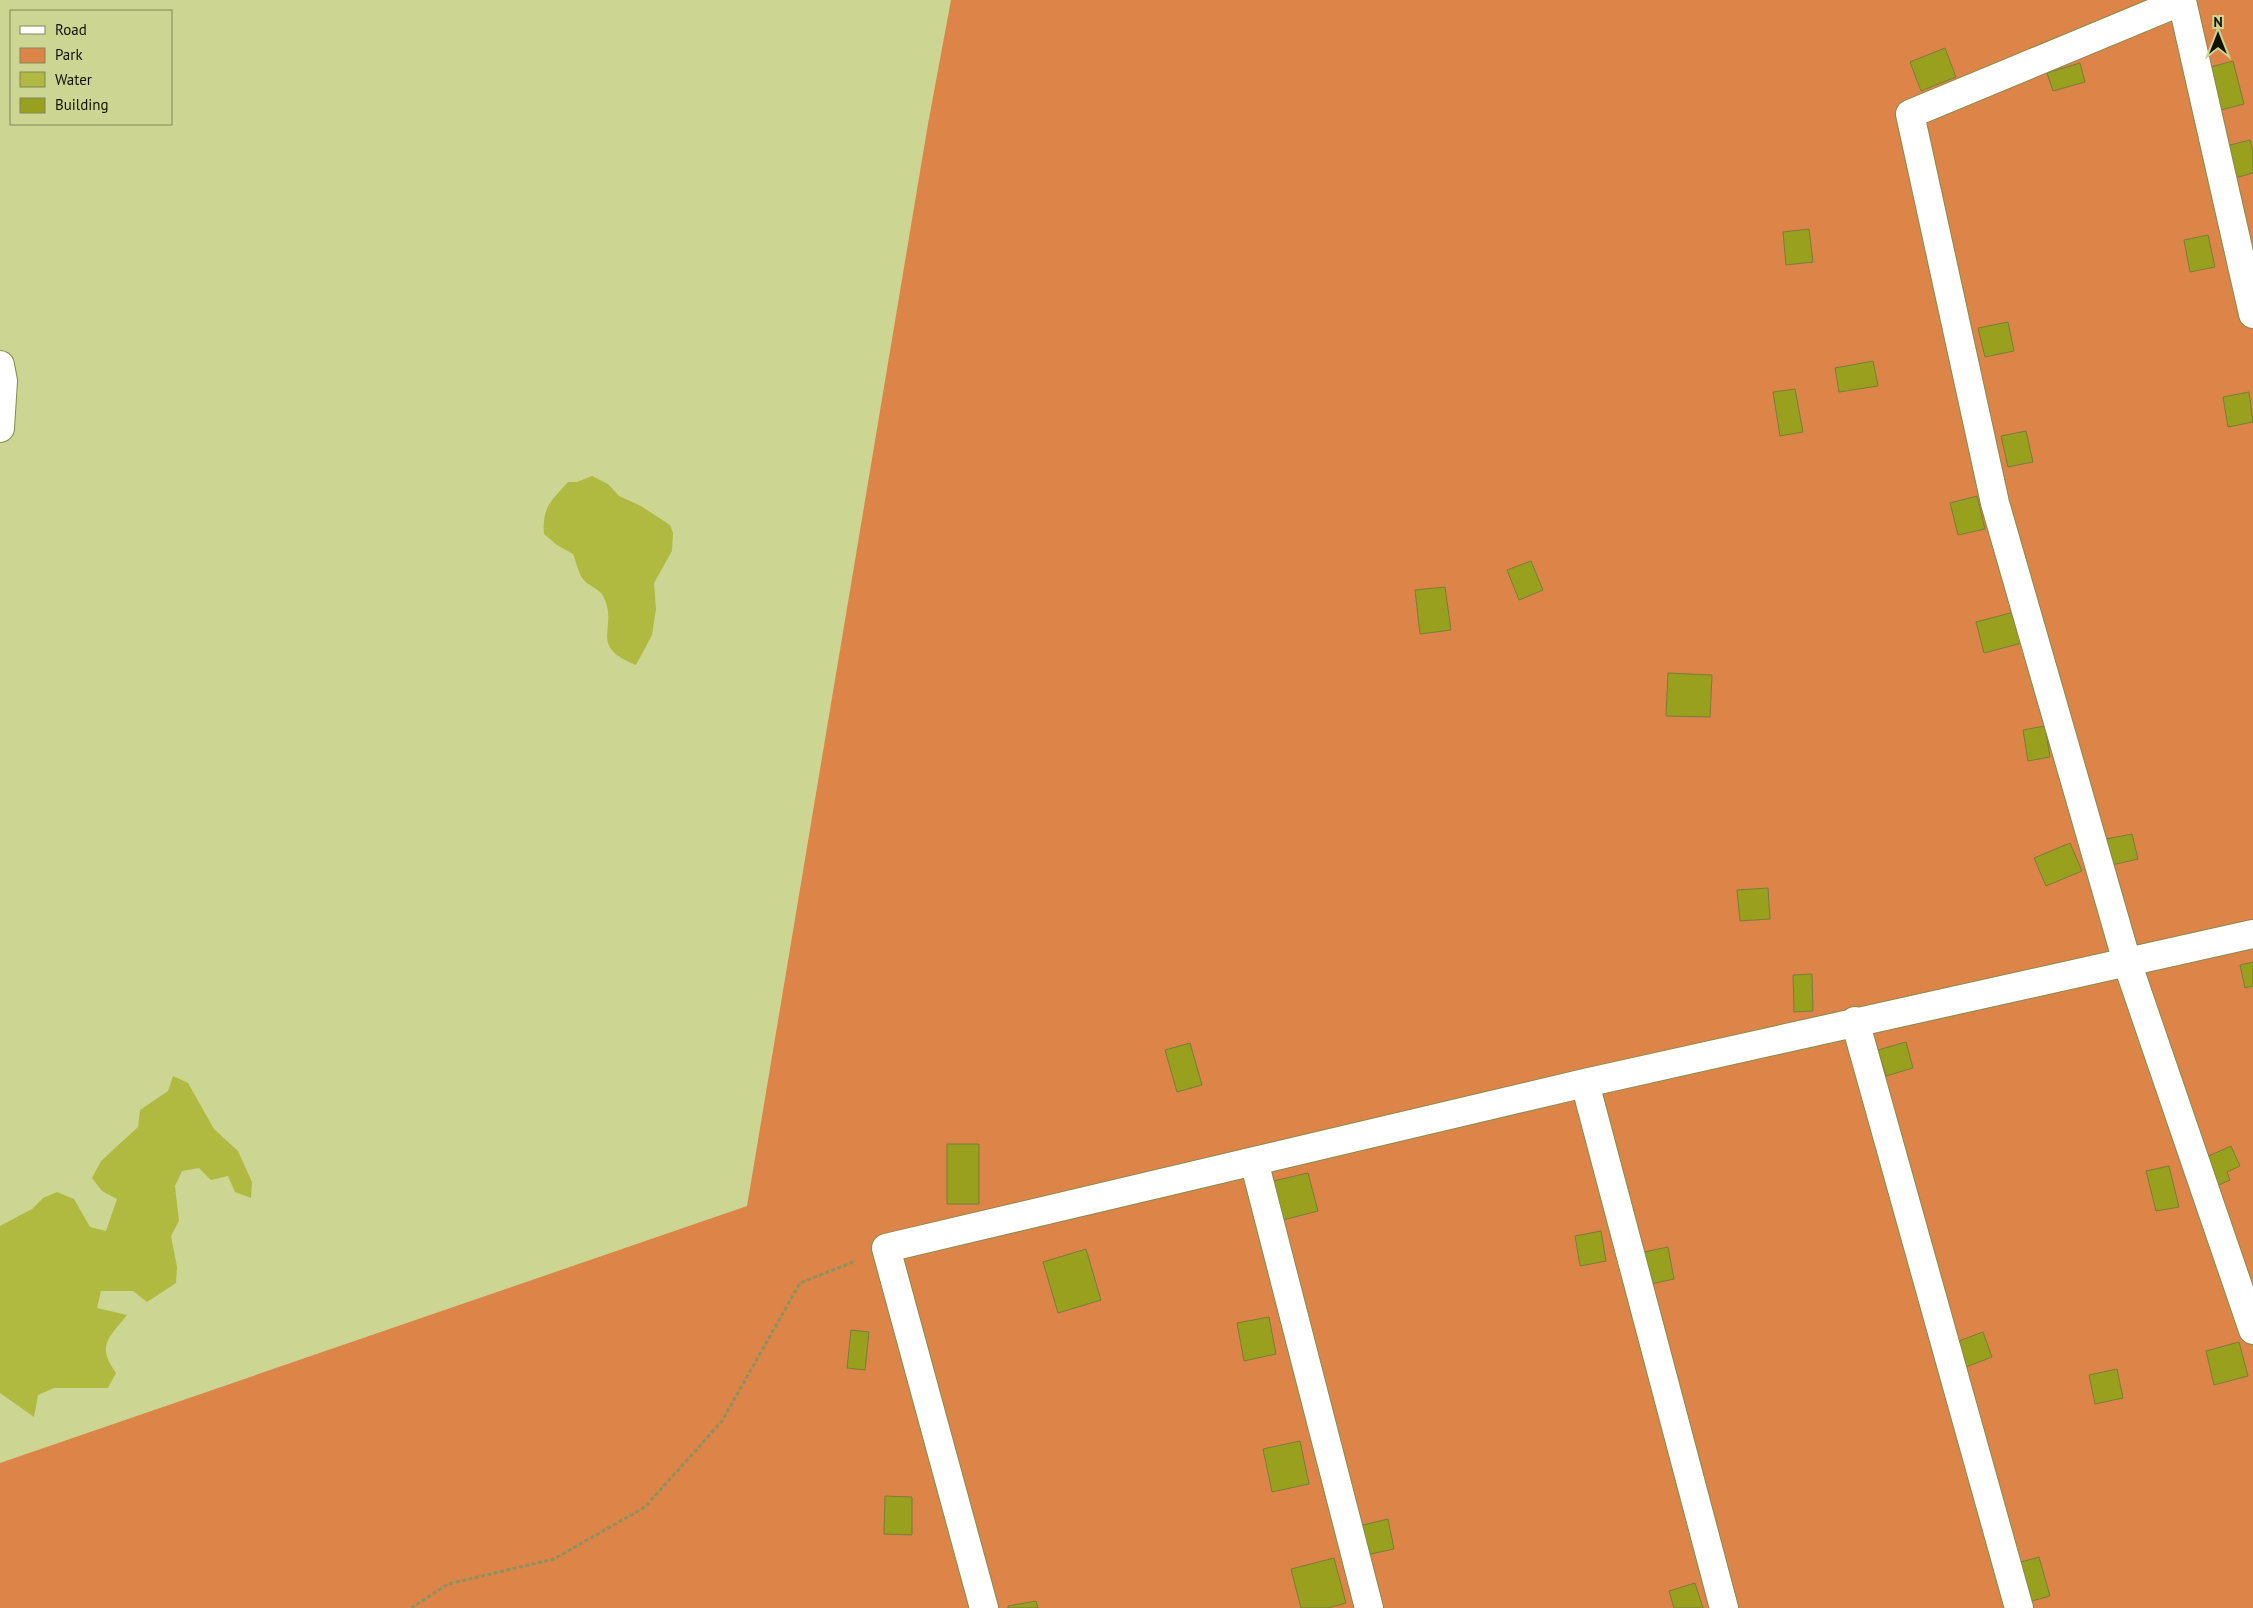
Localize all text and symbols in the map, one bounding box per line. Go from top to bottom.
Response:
legend [10,10,172,125]
north arrow [2193,10,2243,60]
text: N [2213,13,2223,31]
text: Road [55,20,87,39]
text: Park [55,45,83,64]
text: Water [55,70,92,89]
text: Building [55,95,109,114]

